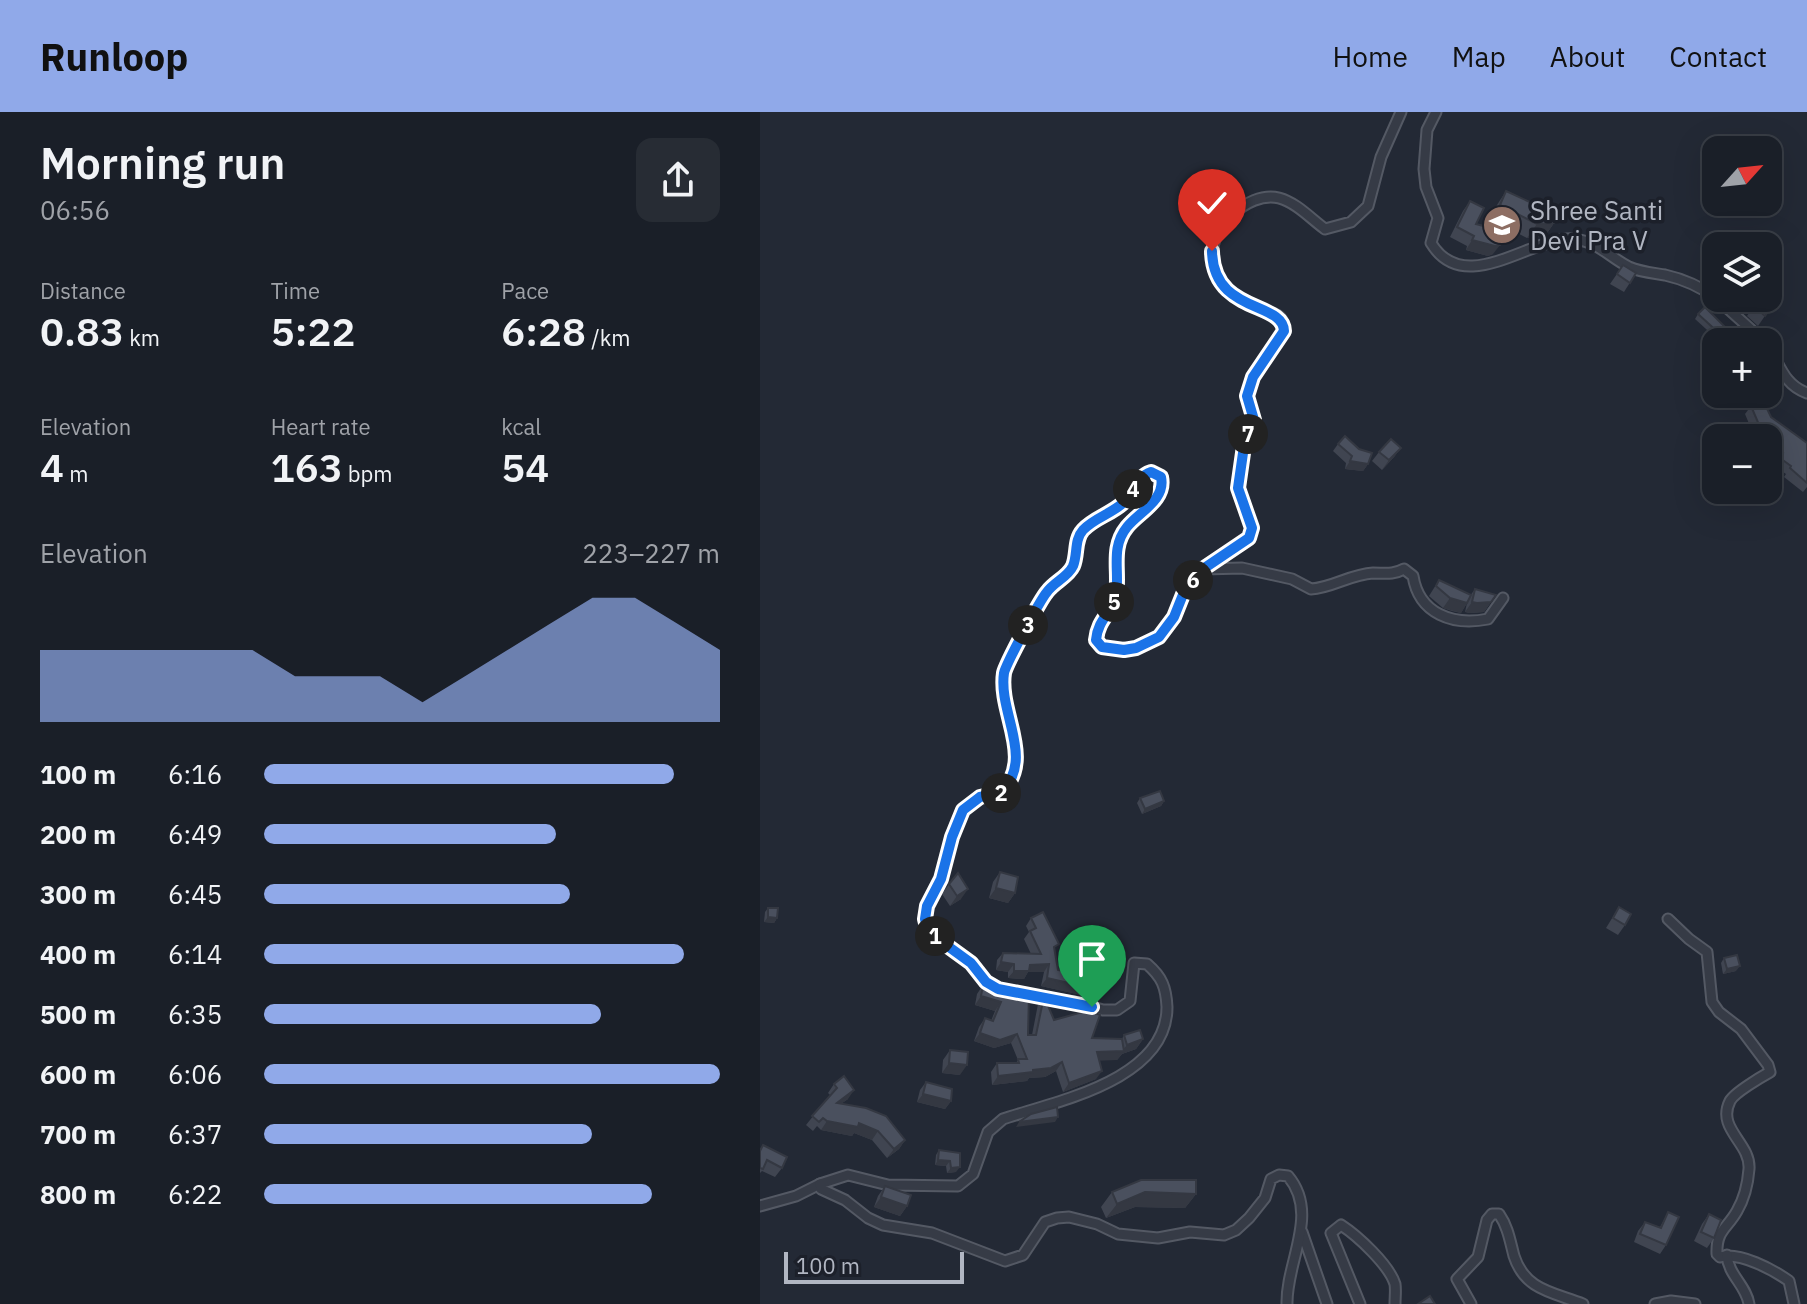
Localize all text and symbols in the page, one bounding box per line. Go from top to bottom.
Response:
text: Runloop [40,32,188,81]
text: Home [1332,38,1408,75]
text: Map [1452,38,1506,75]
text: About [1550,38,1625,75]
text: Contact [1669,38,1767,75]
text: Morning run [40,134,285,191]
north arrow [1702,136,1782,216]
map controls [1702,136,1782,504]
button: share [636,138,720,222]
pin [1178,169,1246,251]
icon: check [1190,181,1234,225]
text: 06:56 [40,193,110,227]
place label: Shree Santi Devi Pra V [1530,193,1663,257]
school or university icon: Shree Santi Devi Pra V [1481,204,1523,246]
button: layers [1702,232,1782,312]
text: Distance [40,276,126,305]
text: Time [271,276,320,305]
text: Pace [501,276,549,305]
text: 0.83 [40,305,124,357]
text: 5:22 [271,305,355,357]
text: 6:28 [501,305,586,357]
text: km [124,323,160,352]
text: /km [586,323,631,352]
button: + [1702,328,1782,408]
text: Elevation [40,412,131,441]
text: Heart rate [271,412,371,441]
text: kcal [501,412,541,441]
pin: 7 [1228,414,1268,454]
text: 7 [1241,419,1255,448]
button: − [1702,424,1782,504]
text: 4 [40,441,64,493]
text: 163 [271,441,343,493]
text: 54 [501,441,549,493]
text: m [64,459,88,488]
text: bpm [343,459,393,488]
pin: 4 [1113,469,1153,509]
text: 4 [1126,474,1140,503]
text: Elevation [40,536,148,570]
text: 223–227 m [582,536,720,570]
pin: 6 [1173,560,1213,600]
text: 6 [1186,565,1200,594]
pin: 5 [1094,582,1134,622]
text: 5 [1107,587,1121,616]
pin: 3 [1008,605,1048,645]
text: 3 [1021,610,1035,639]
text: 100 m [40,757,116,791]
text: 6:16 [168,757,222,791]
pin: 2 [981,773,1021,813]
text: 2 [994,778,1008,807]
text: 200 m [40,817,116,851]
text: 6:49 [168,817,222,851]
text: 300 m [40,877,116,911]
text: 6:45 [168,877,222,911]
pin: 1 [915,916,955,956]
text: 1 [928,921,942,950]
pin [1058,925,1126,1007]
text: 400 m [40,937,116,971]
text: 6:14 [168,937,222,971]
icon: arrive [1070,937,1114,981]
text: 500 m [40,997,116,1031]
text: 6:35 [168,997,222,1031]
text: 600 m [40,1057,116,1091]
text: 6:06 [168,1057,222,1091]
text: 700 m [40,1117,116,1151]
text: 6:37 [168,1117,222,1151]
text: 800 m [40,1177,116,1211]
text: 6:22 [168,1177,222,1211]
scale bar [784,1248,964,1284]
text: 100 m [796,1251,860,1280]

